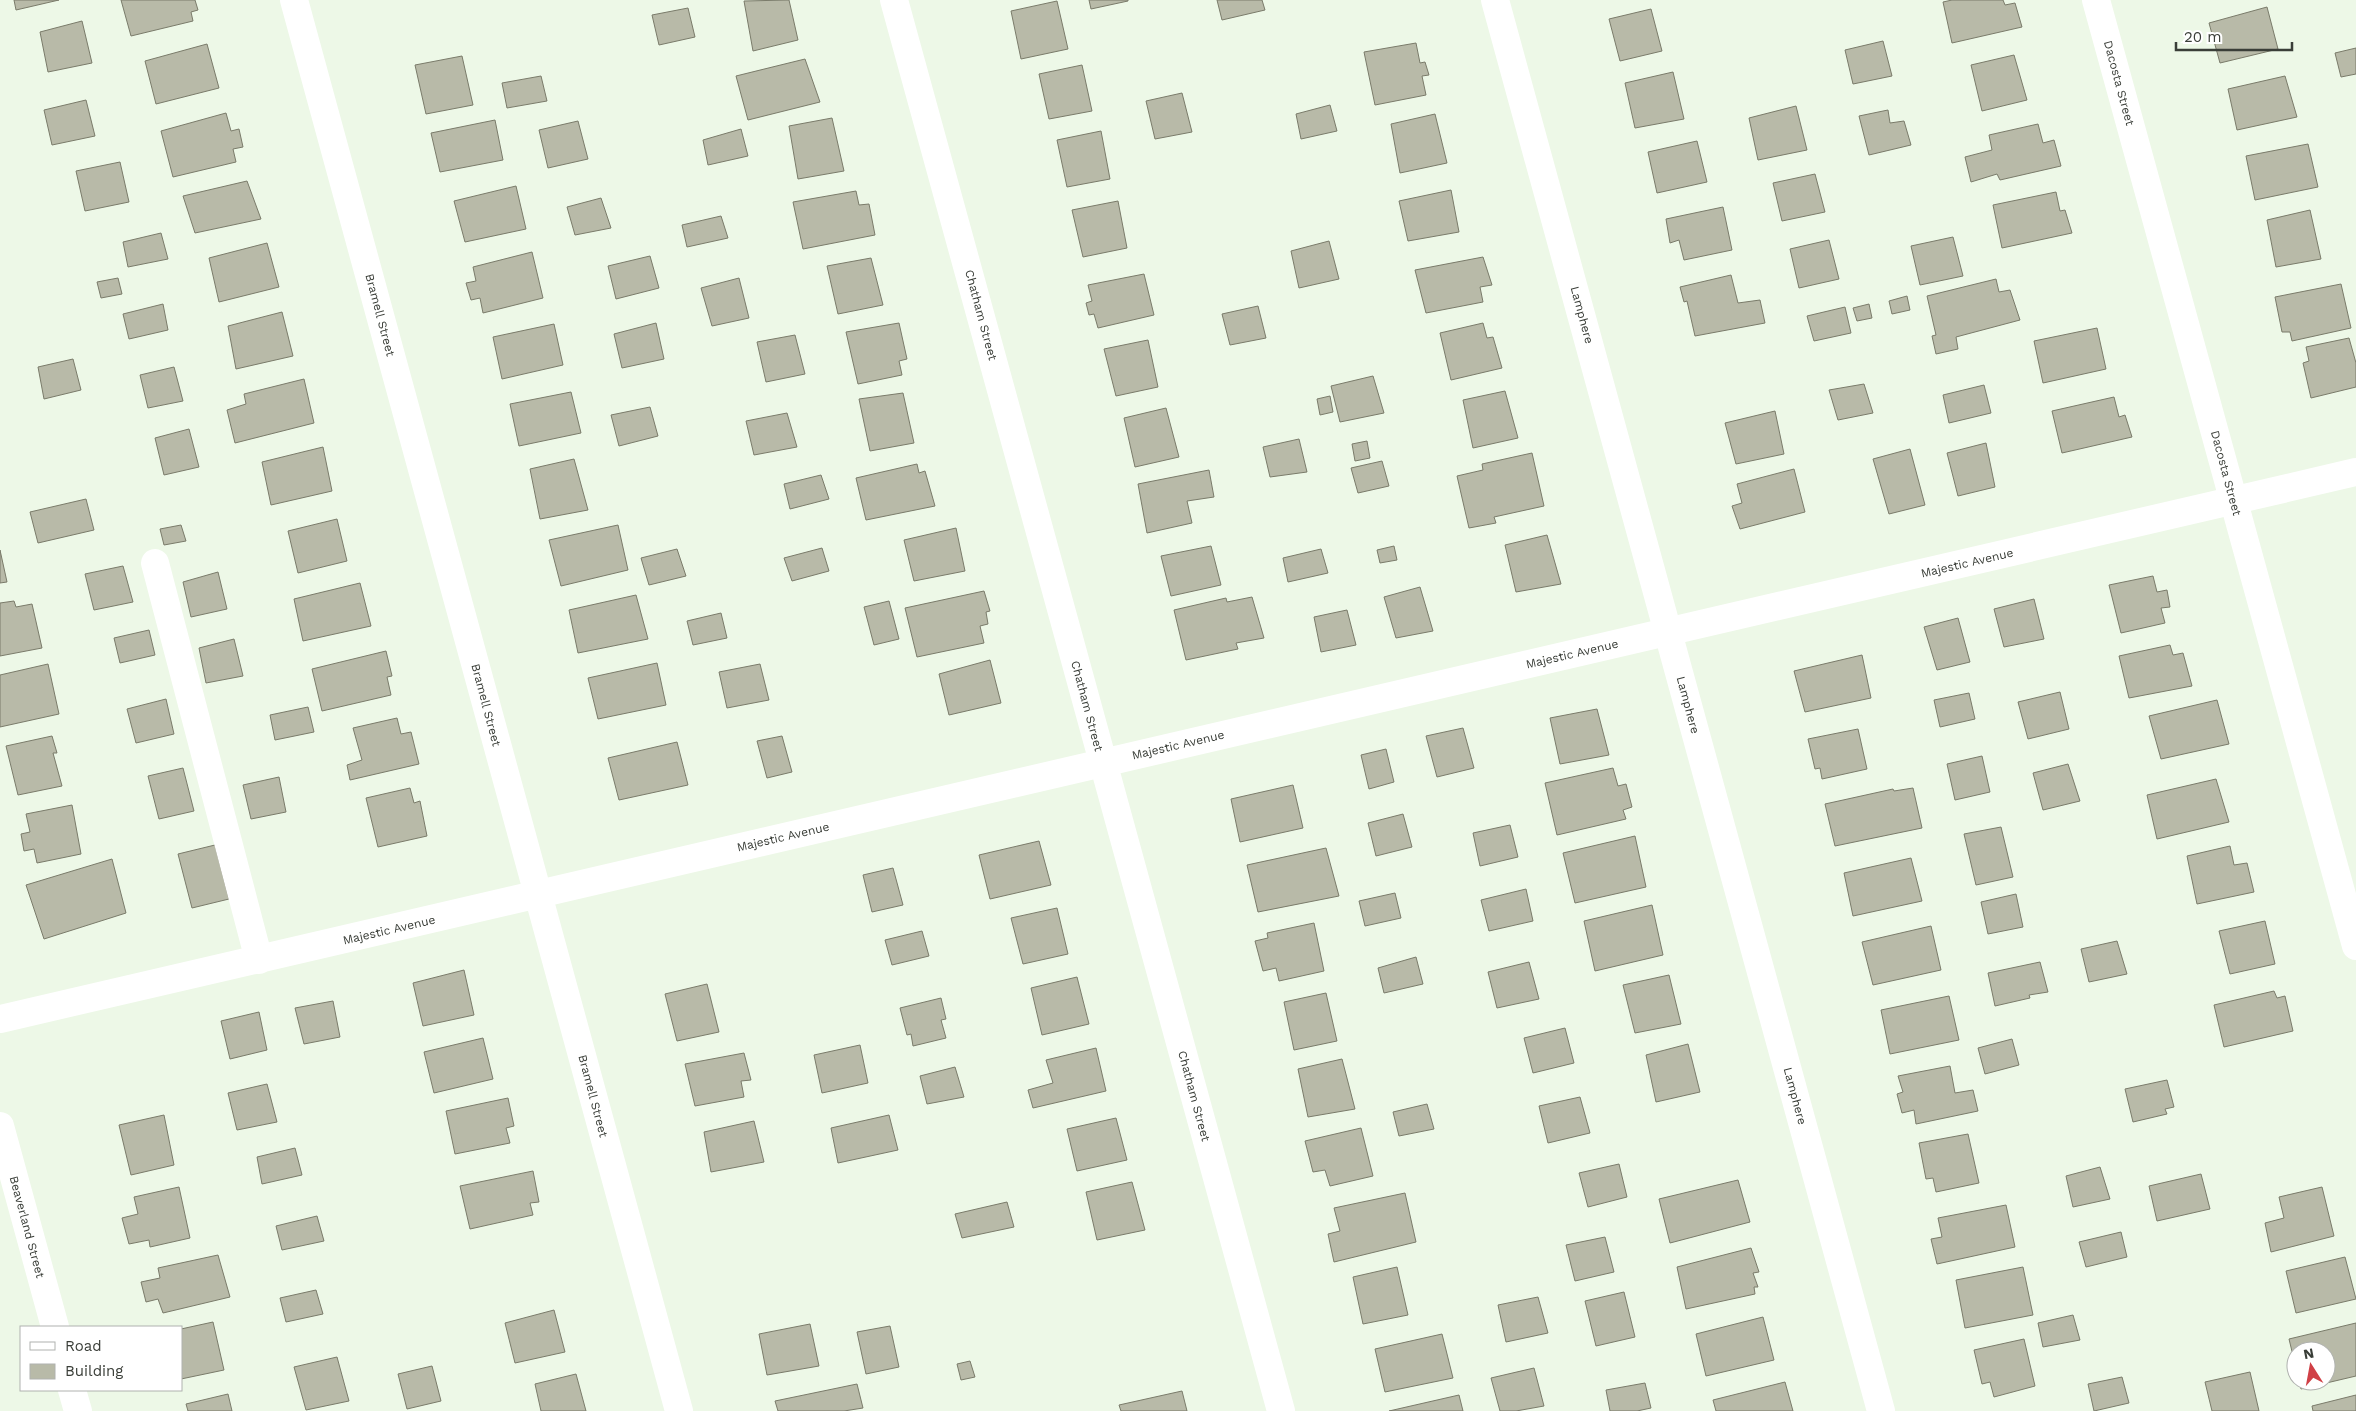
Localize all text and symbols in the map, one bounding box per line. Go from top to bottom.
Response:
scale bar [2176,20,2292,52]
text: 20 m [2184,28,2222,46]
street label: Dacosta Street [2101,39,2137,127]
street label: Chatham Street [962,268,1000,362]
street label: Bramell Street [362,272,398,358]
street label: Lamphere [1568,285,1596,345]
street label: Dacosta Street [2208,429,2244,517]
street label: Majestic Avenue [1919,546,2015,580]
street label: Majestic Avenue [1524,637,1620,671]
street label: Chatham Street [1068,659,1106,753]
street label: Bramell Street [468,662,504,748]
street label: Lamphere [1674,675,1702,735]
street label: Majestic Avenue [1130,728,1226,762]
street label: Majestic Avenue [735,820,831,854]
street label: Majestic Avenue [341,913,437,947]
street label: Chatham Street [1175,1049,1213,1143]
street label: Bramell Street [575,1053,611,1139]
street label: Lamphere [1781,1066,1809,1126]
street label: Beaverland Street [7,1174,47,1280]
legend [20,1326,182,1391]
text: Road [65,1337,102,1355]
north arrow [2286,1341,2336,1391]
text: N [2302,1344,2315,1362]
text: Building [65,1362,123,1380]

